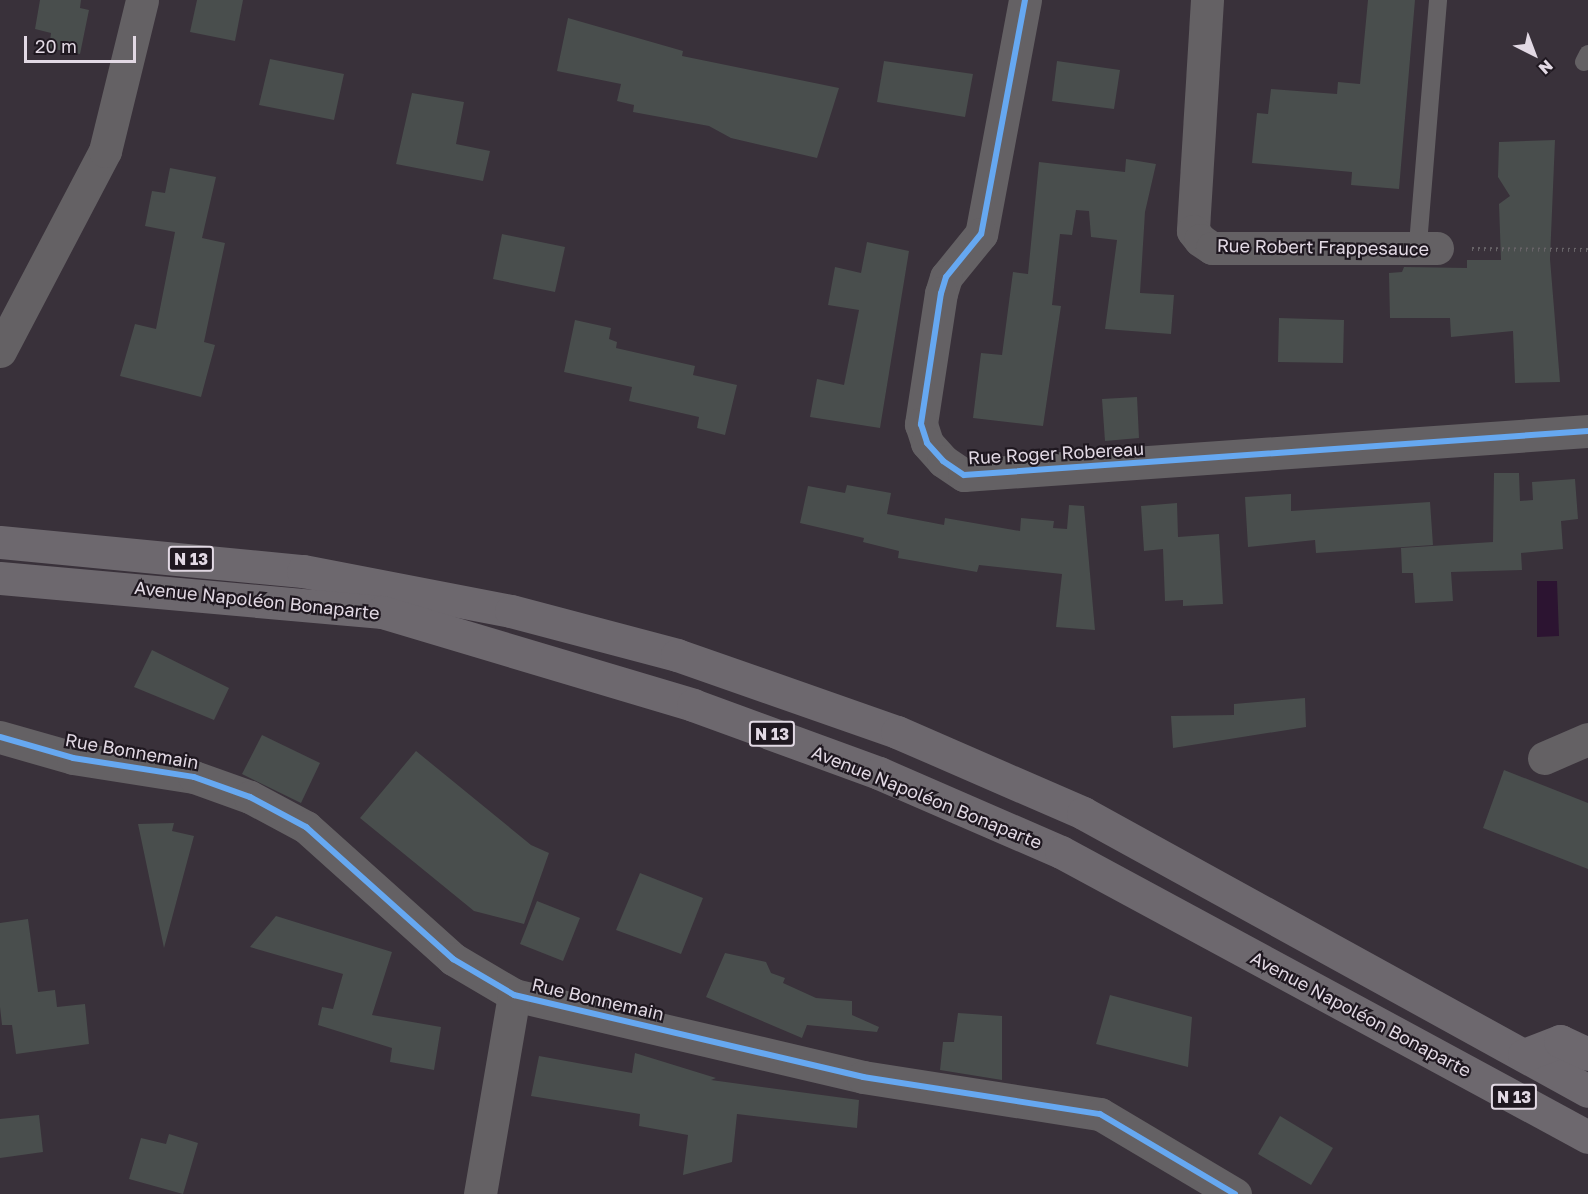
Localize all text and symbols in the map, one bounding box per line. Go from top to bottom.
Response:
scale bar [27,24,140,62]
north arrow [1504,24,1564,84]
text: 20 m [35,35,77,57]
text: N [1535,56,1557,79]
street label: Rue Robert Frappesauce [1217,234,1429,260]
street label: Rue Roger Robereau [967,438,1145,468]
road number: N 13 [167,546,215,572]
street label: Avenue Napoléon Bonaparte [133,576,381,624]
road number: N 13 [748,721,796,747]
street label: Rue Bonnemain [64,729,200,773]
street label: Avenue Napoléon Bonaparte [809,741,1045,853]
street label: Avenue Napoléon Bonaparte [1247,947,1475,1081]
street label: Rue Bonnemain [530,973,666,1025]
road number: N 13 [1490,1084,1538,1110]

